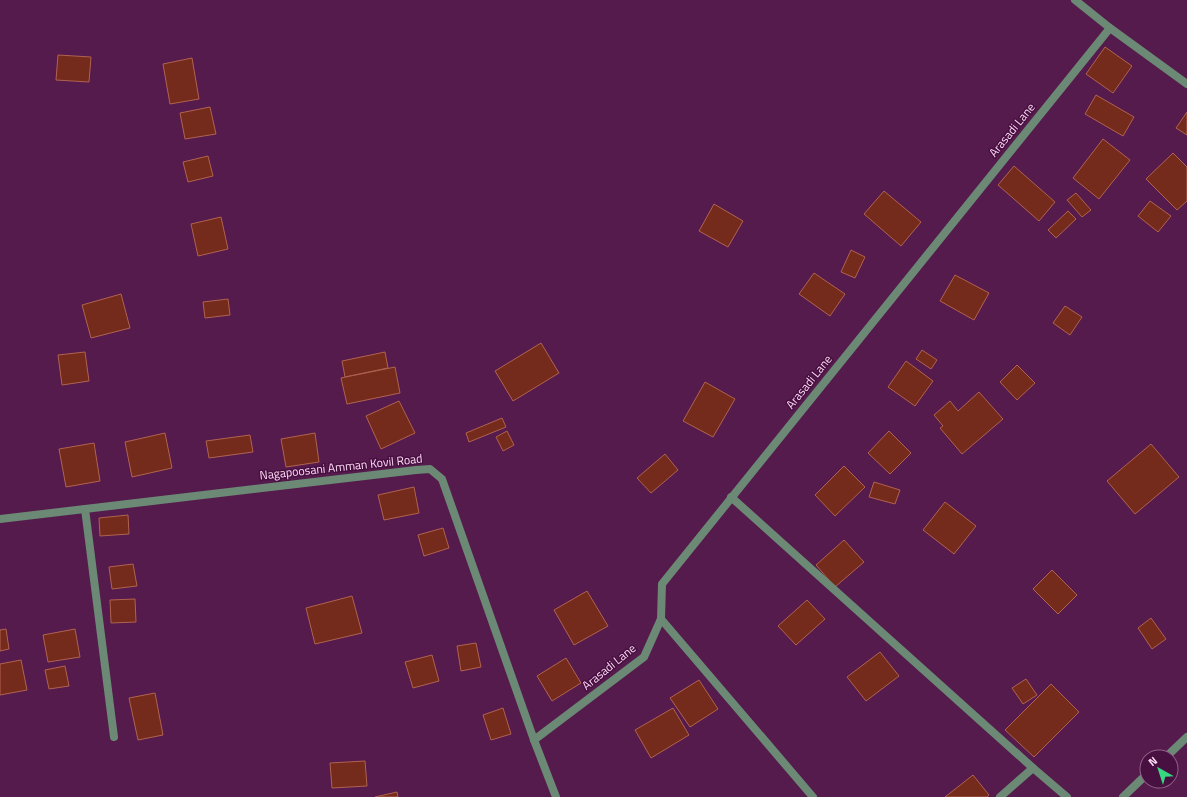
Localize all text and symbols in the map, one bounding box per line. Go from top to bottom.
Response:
street label: Arasadi Lane [984,99,1039,161]
street label: Arasadi Lane [781,351,836,413]
street label: Nagapoosani Amman Kovil Road [259,449,423,485]
street label: Arasadi Lane [578,639,640,694]
north arrow [1139,749,1179,789]
text: N [1145,753,1161,770]

